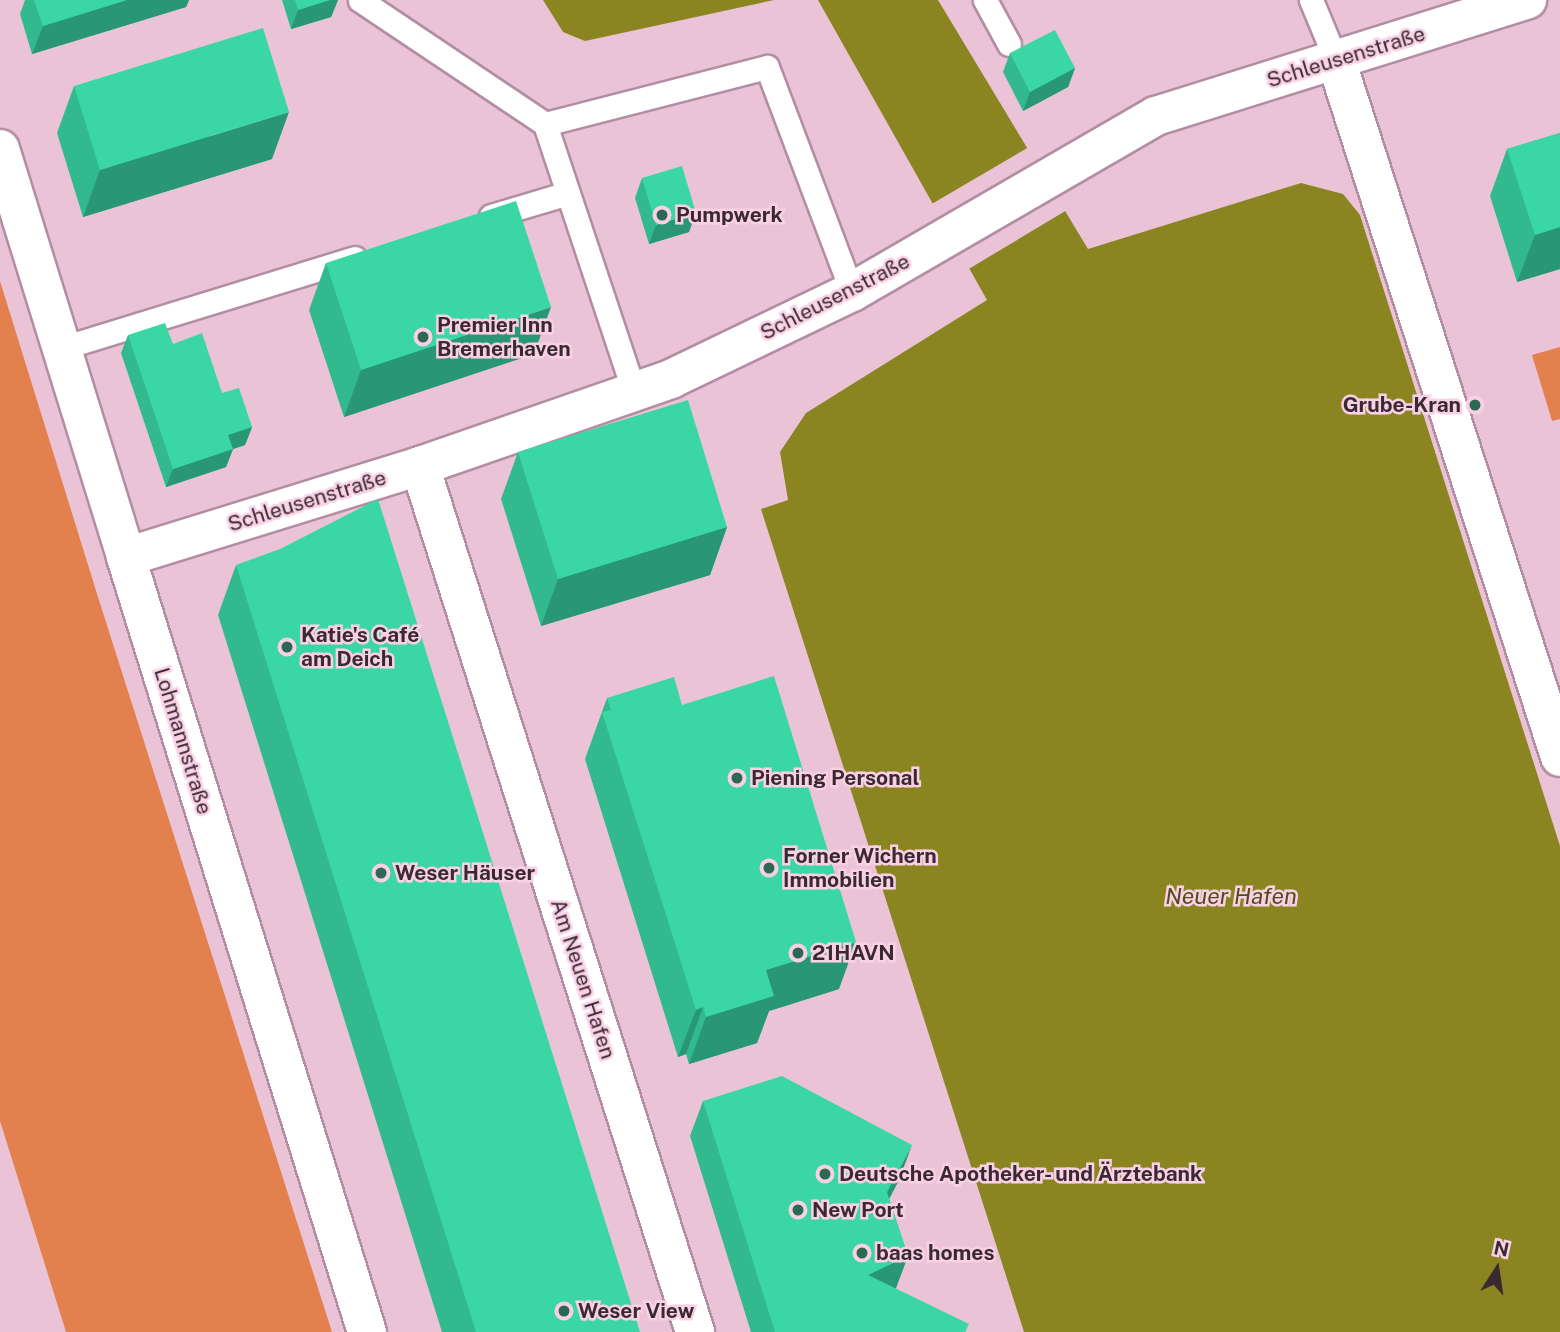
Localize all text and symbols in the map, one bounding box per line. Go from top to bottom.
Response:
street label: Schleusenstraße [1264,21,1428,93]
place label: Pumpwerk [676,202,783,228]
marker: Pumpwerk [654,207,670,223]
street label: Schleusenstraße [756,249,914,345]
place label: Premier Inn Bremerhaven [437,312,571,362]
marker: Premier Inn Bremerhaven [415,329,431,345]
place label: Grube-Kran [1343,392,1461,418]
marker: Grube-Kran [1467,397,1483,413]
street label: Schleusenstraße [225,465,389,537]
place label: Katie's Café am Deich [301,622,419,672]
marker: Katie's Café am Deich [279,639,295,655]
street label: Lohmannstraße [149,665,217,817]
place label: Piening Personal [751,765,919,791]
marker: Piening Personal [729,770,745,786]
place label: Forner Wichern Immobilien [783,843,937,893]
place label: Weser Häuser [395,860,535,886]
marker: Forner Wichern Immobilien [761,860,777,876]
marker: Weser Häuser [373,865,389,881]
water label: Neuer Hafen [1165,882,1297,910]
street label: Am Neuen Hafen [545,896,621,1062]
place label: 21HAVN [812,940,895,966]
marker: 21HAVN [790,945,806,961]
place label: Deutsche Apotheker- und Ärztebank [839,1161,1204,1187]
marker: Deutsche Apotheker- und Ärztebank [817,1166,833,1182]
place label: New Port [812,1197,904,1223]
marker: New Port [790,1202,806,1218]
north arrow [1462,1234,1532,1304]
text: N [1492,1236,1511,1261]
place label: baas homes [876,1240,995,1266]
marker: baas homes [854,1245,870,1261]
place label: Weser View [578,1298,695,1324]
marker: Weser View [556,1303,572,1319]

